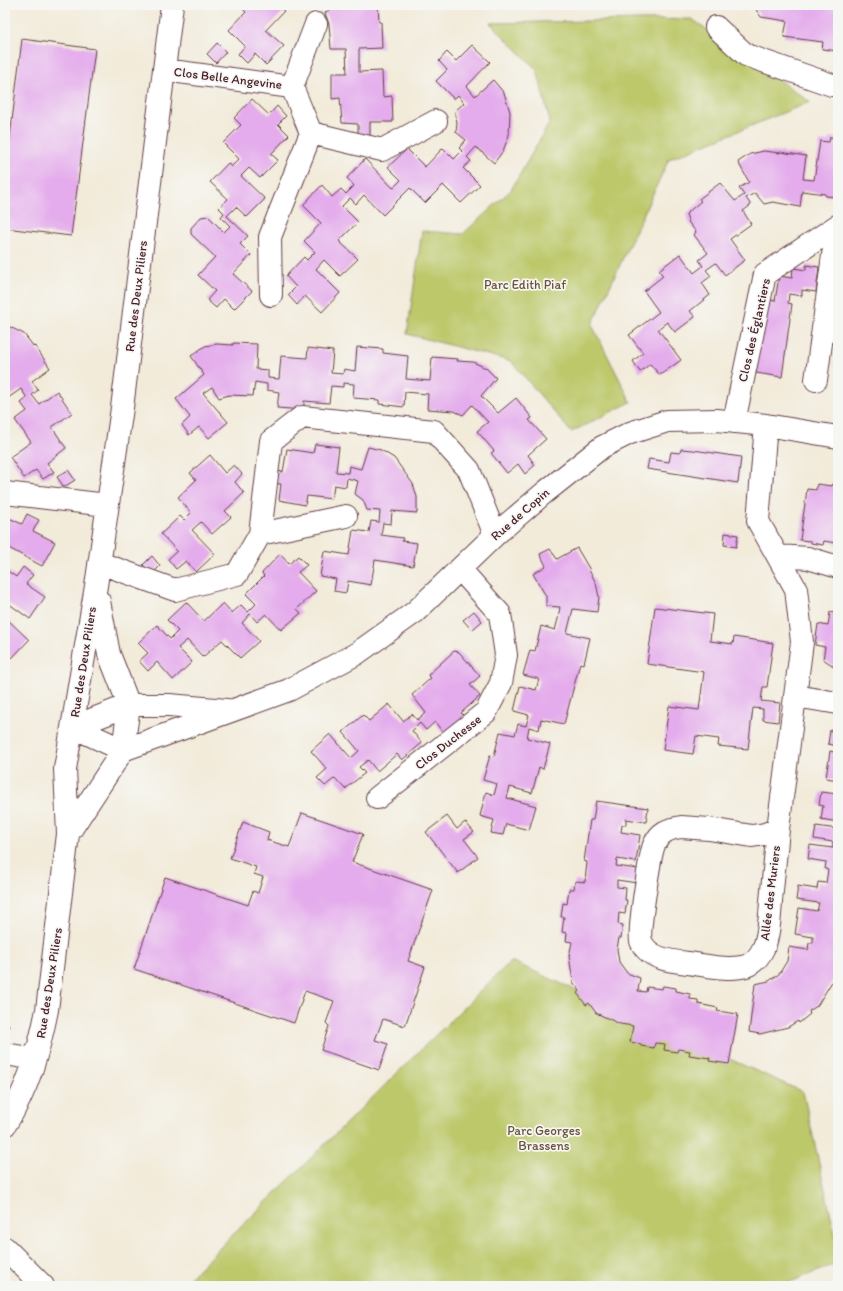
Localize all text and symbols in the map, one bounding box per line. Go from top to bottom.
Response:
street label: Clos Belle Angevine [173,64,283,92]
street label: Rue des Deux Piliers [122,239,150,353]
street label: Clos des Églantiers [735,276,773,383]
park label: Parc Edith Piaf [484,277,566,292]
street label: Rue de Copin [488,484,553,543]
street label: Rue des Deux Piliers [67,605,99,719]
street label: Clos Duchesse [412,711,484,773]
street label: Allée des Muriers [757,844,783,941]
street label: Rue des Deux Piliers [33,926,65,1040]
park label: Parc Georges Brassens [507,1123,581,1153]

